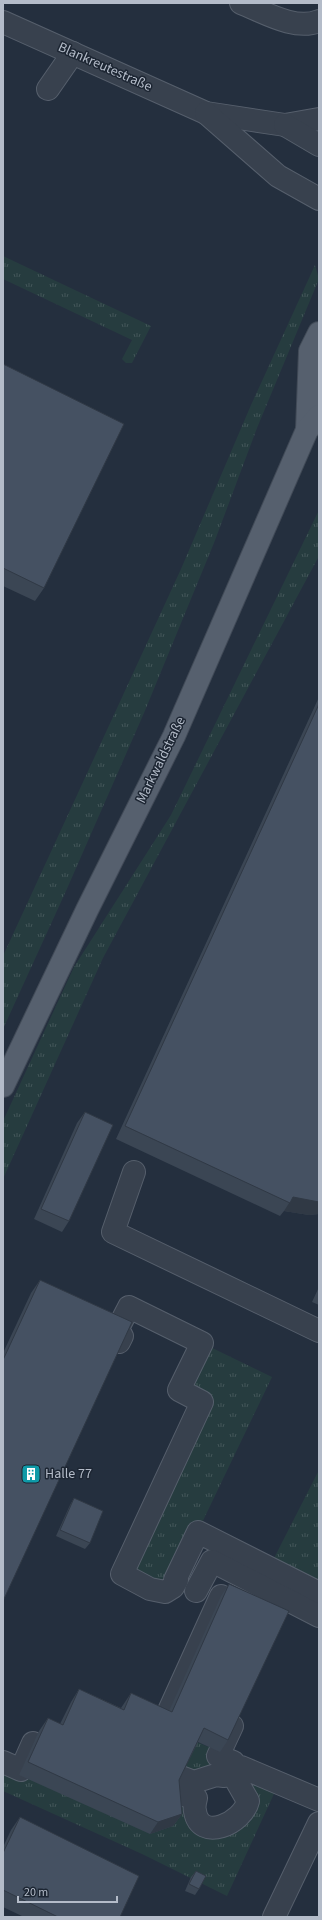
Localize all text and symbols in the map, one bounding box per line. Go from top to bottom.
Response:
street label: Blankreutestraße [55,37,155,97]
street label: Markwaldstraße [131,713,191,807]
building icon: Halle 77 [20,1463,42,1485]
place label: Halle 77 [45,1464,92,1484]
scale bar [18,1878,117,1904]
text: 20 m [24,1884,48,1901]

